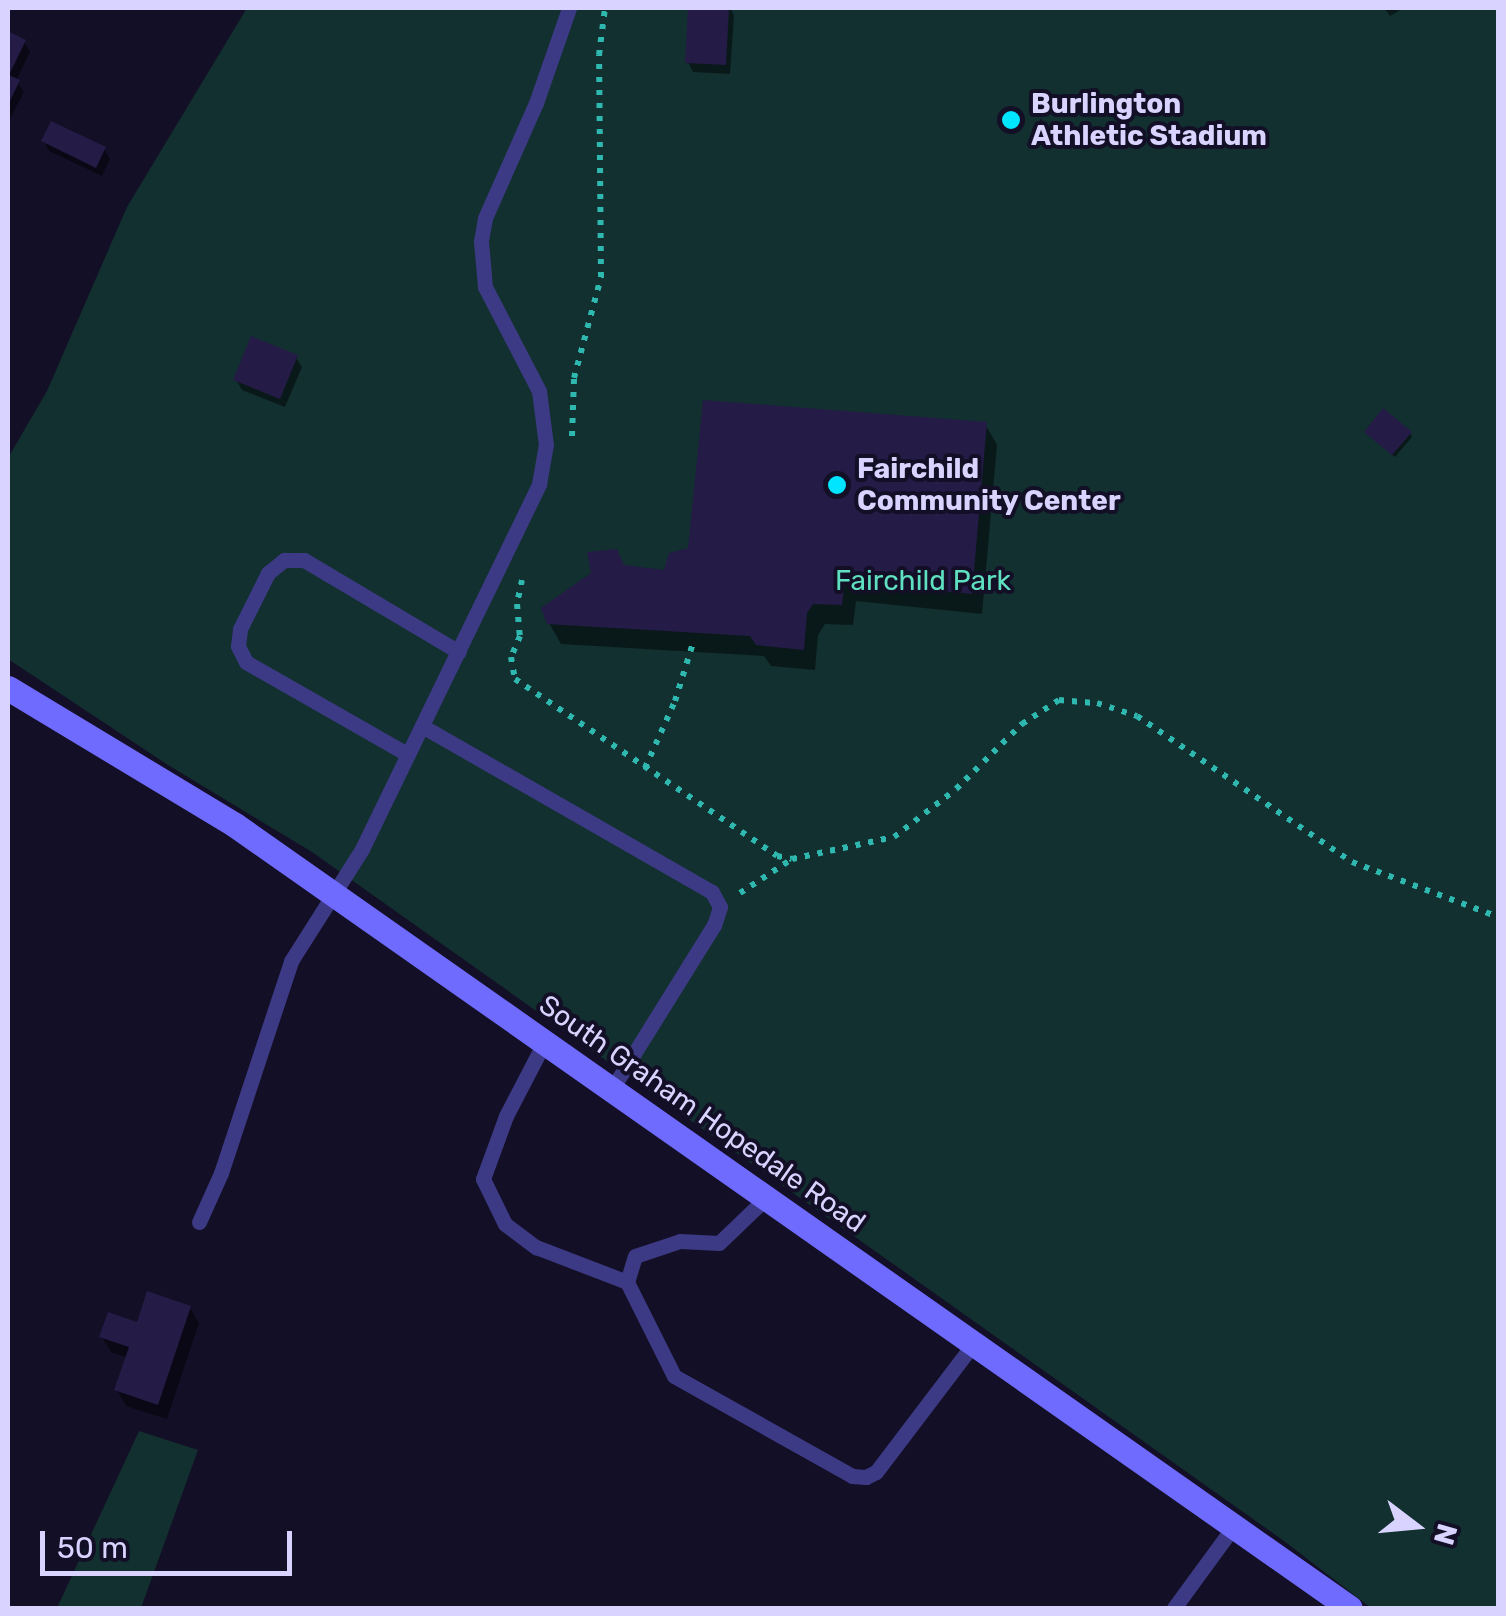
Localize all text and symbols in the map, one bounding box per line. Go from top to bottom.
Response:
place label: Burlington Athletic Stadium [1031,87,1267,153]
marker: Burlington Athletic Stadium [1000,109,1022,131]
place label: Fairchild Community Center [857,452,1121,518]
marker: Fairchild Community Center [826,474,848,496]
park label: Fairchild Park [835,564,1011,598]
street label: South Graham Hopedale Road [532,988,872,1240]
north arrow [1366,1476,1466,1576]
scale bar [45,1511,298,1573]
text: N [1427,1520,1464,1549]
text: 50 m [57,1530,128,1566]

